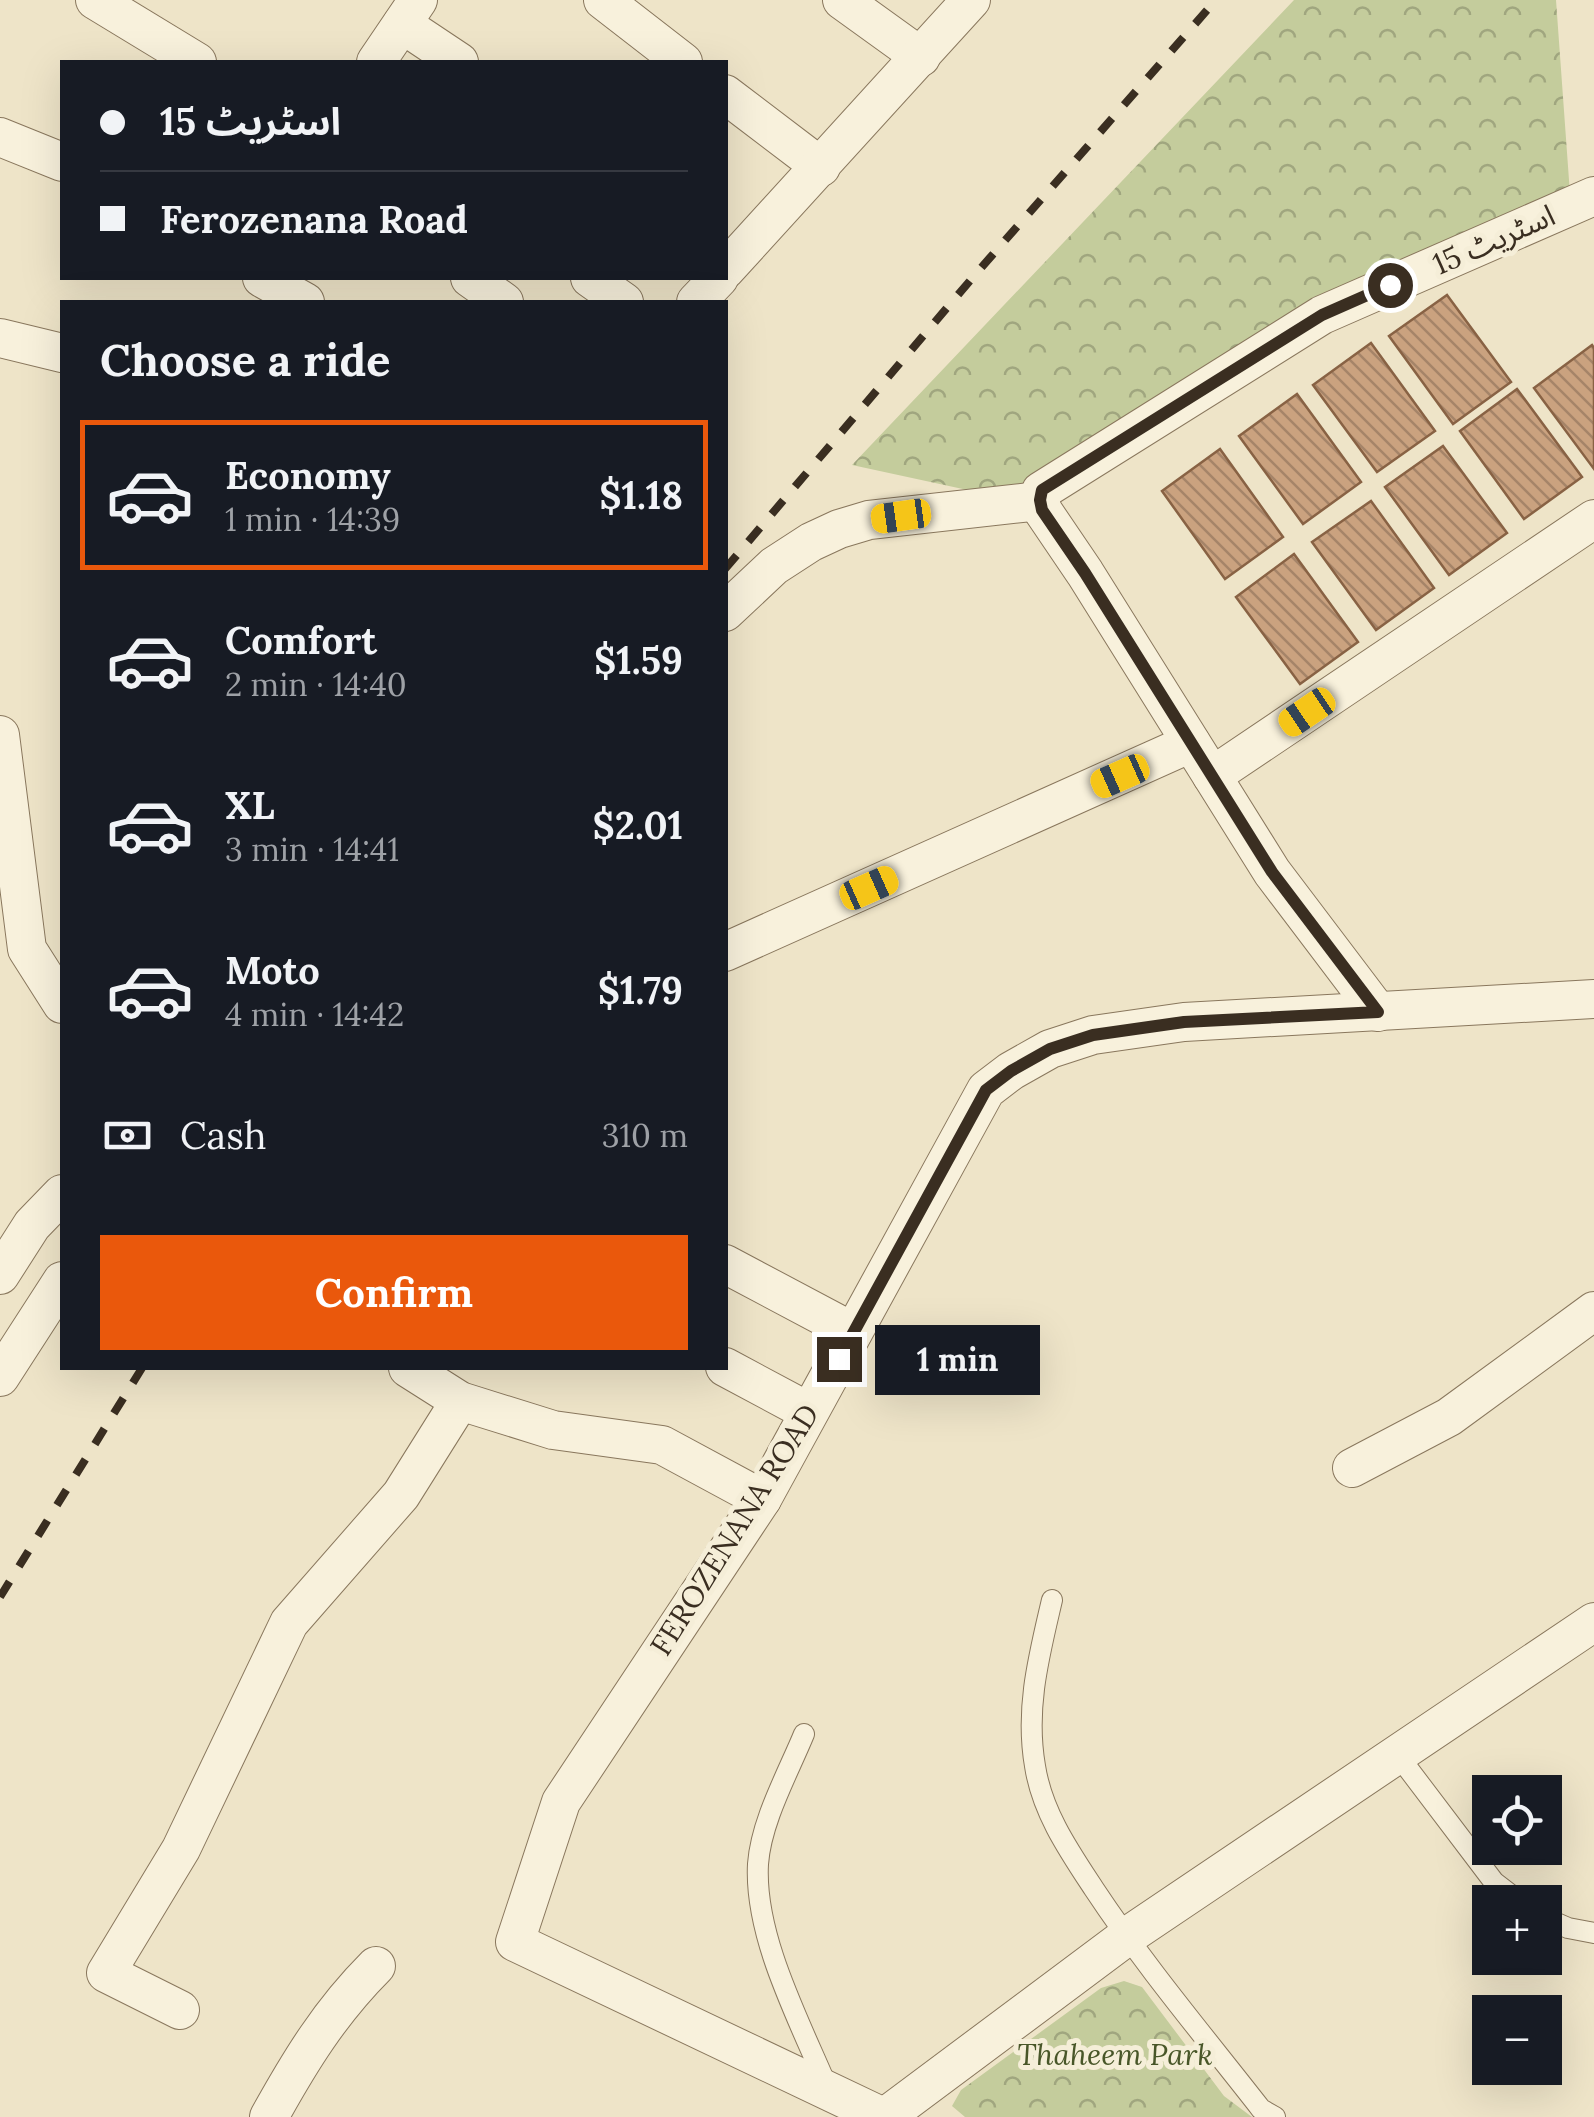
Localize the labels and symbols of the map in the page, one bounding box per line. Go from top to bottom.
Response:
street label: اسٹریٹ 15 [1427,195,1561,283]
route start [1368,263,1413,308]
car [869,497,933,535]
car [1274,683,1340,741]
car [1086,750,1154,802]
car [835,862,903,914]
callout: 1 min [874,1324,1039,1394]
route end [817,1337,862,1382]
street label: FEROZENANA ROAD [641,1397,827,1662]
park label: Thaheem Park [1017,2035,1213,2073]

